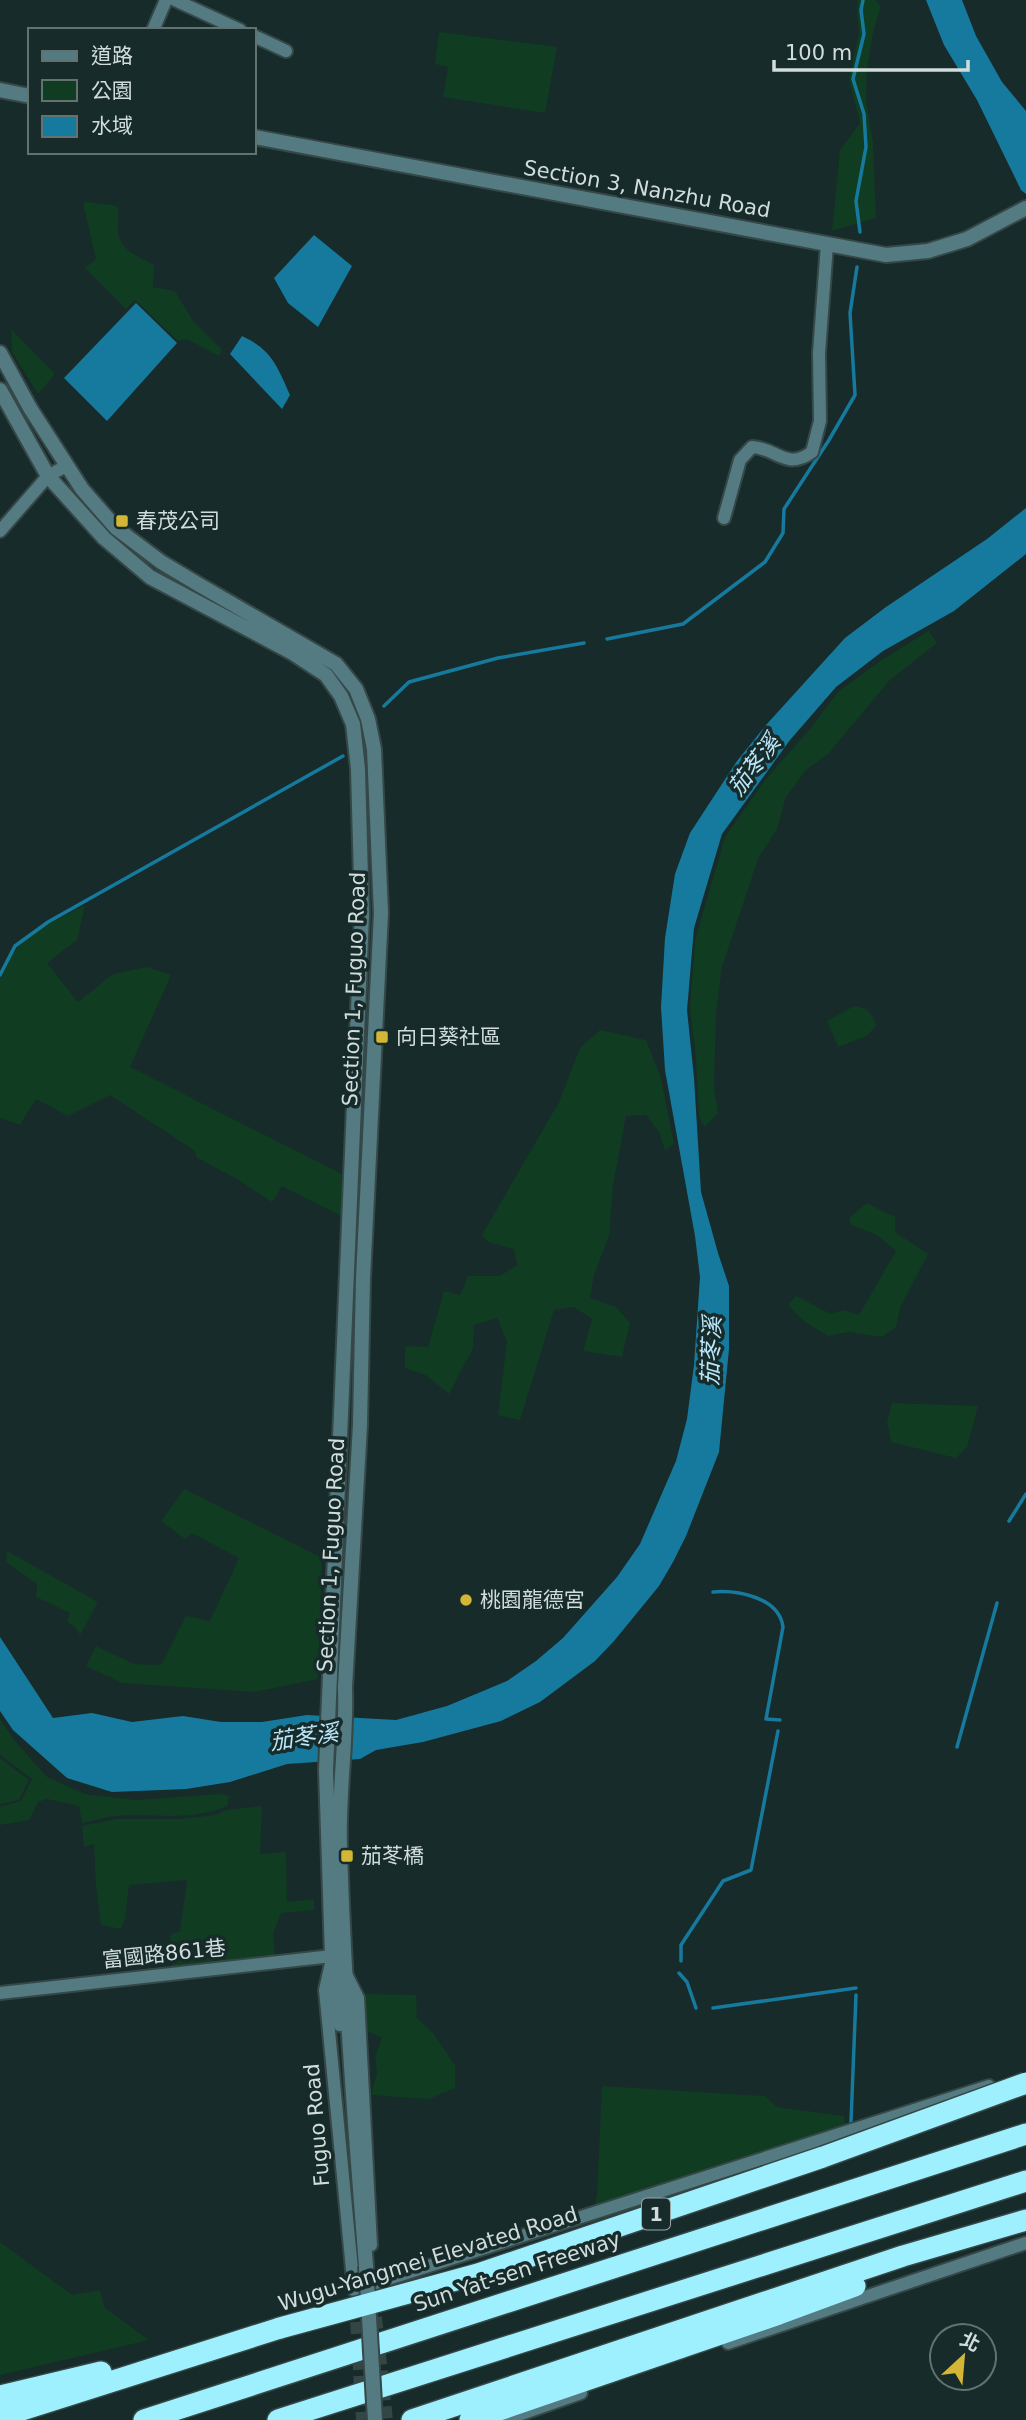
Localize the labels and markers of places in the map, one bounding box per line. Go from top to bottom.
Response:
place label: 春茂公司 [136,509,220,533]
marker: 春茂公司 [114,513,130,529]
place label: 向日葵社區 [396,1025,501,1049]
marker: 向日葵社區 [374,1029,390,1045]
place label: 桃園龍德宮 [480,1588,585,1612]
marker: 桃園龍德宮 [458,1592,474,1608]
place label: 茄苳橋 [361,1844,424,1868]
marker: 茄苳橋 [339,1848,355,1864]

